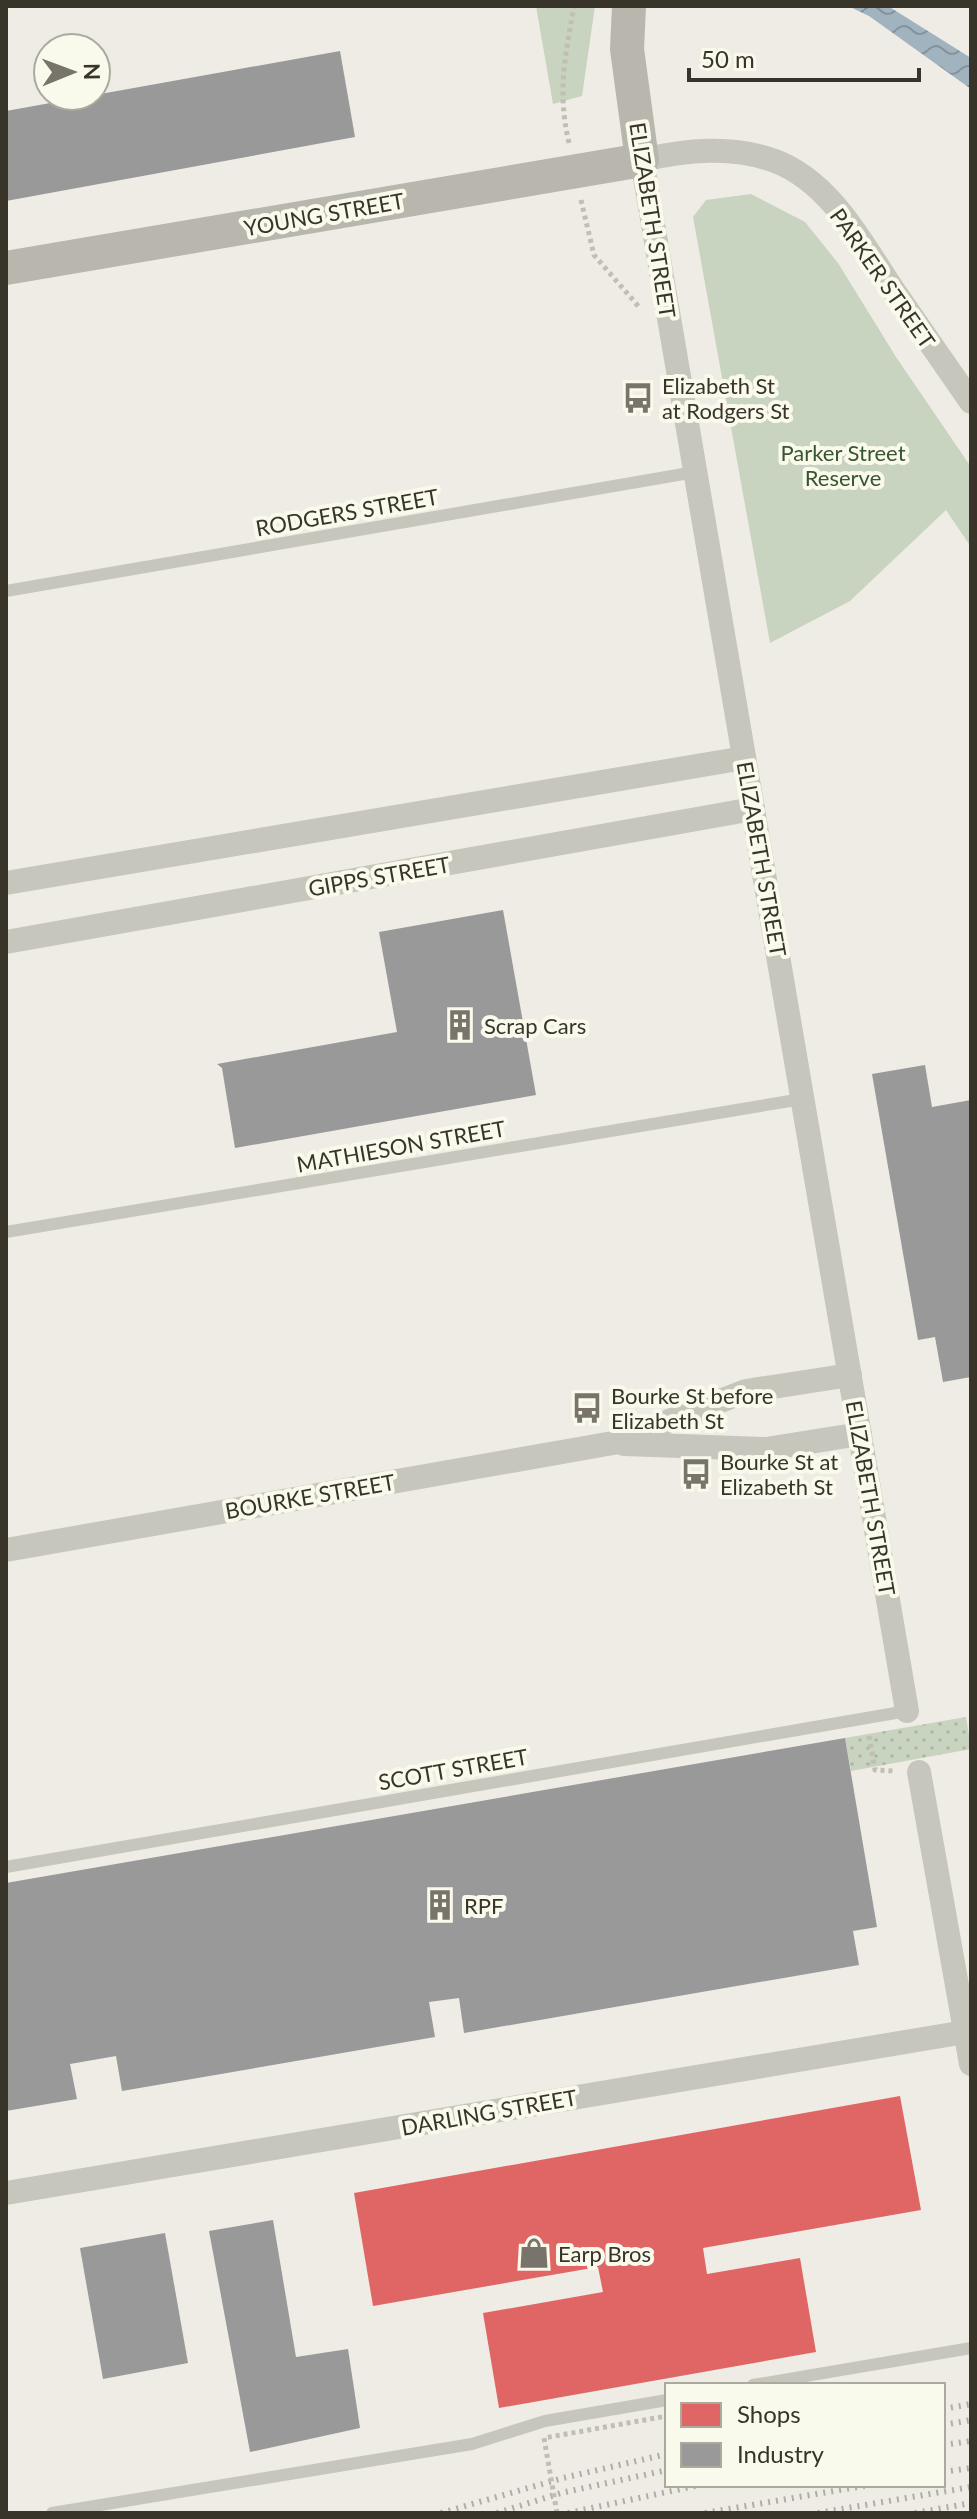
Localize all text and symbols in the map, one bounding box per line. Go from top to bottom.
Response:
north arrow [32,32,112,112]
scale bar [689,32,919,82]
text: 50 m [701,44,755,73]
text: N [79,63,106,80]
street label: ELIZABETH STREET [624,120,682,320]
street label: YOUNG STREET [242,187,406,241]
street label: PARKER STREET [825,203,941,353]
place label: Elizabeth St at Rodgers St [662,372,790,424]
bus stop icon: Elizabeth St at Rodgers St [621,381,655,415]
park label: Parker Street Reserve [780,439,906,491]
street label: RODGERS STREET [253,483,441,541]
street label: ELIZABETH STREET [732,759,792,959]
street label: GIPPS STREET [306,850,452,902]
building icon: Scrap Cars [443,1008,477,1042]
place label: Scrap Cars [484,1012,586,1039]
street label: MATHIESON STREET [295,1114,507,1178]
place label: Bourke St before Elizabeth St [611,1382,773,1434]
bus stop icon: Bourke St before Elizabeth St [570,1391,604,1425]
street label: ELIZABETH STREET [841,1398,901,1598]
place label: Bourke St at Elizabeth St [720,1448,838,1500]
bus stop icon: Bourke St at Elizabeth St [679,1457,713,1491]
street label: BOURKE STREET [223,1468,397,1524]
street label: SCOTT STREET [376,1743,530,1795]
building icon: RPF [423,1888,457,1922]
place label: RPF [464,1892,503,1919]
street label: DARLING STREET [399,2083,579,2141]
shop icon: Earp Bros [517,2236,551,2270]
place label: Earp Bros [558,2240,651,2267]
legend [665,2383,945,2487]
text: Shops [737,2399,801,2428]
text: Industry [737,2439,824,2468]

